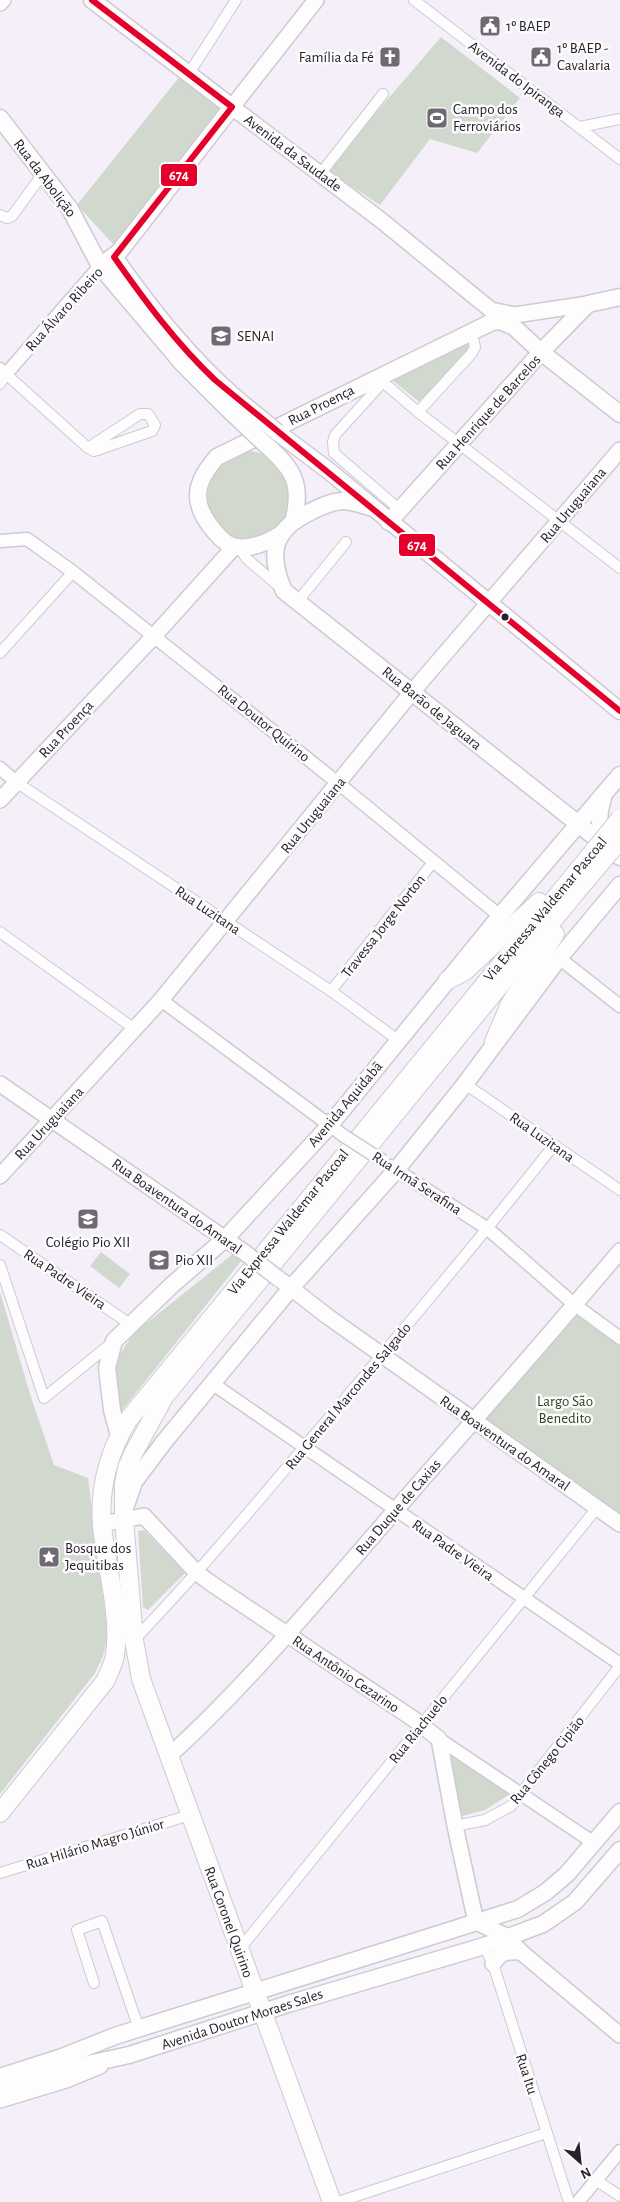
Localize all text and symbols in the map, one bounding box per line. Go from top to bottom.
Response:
public building icon: 1º BAEP [478,14,502,38]
place label: 1º BAEP [506,19,551,34]
street label: Avenida do Ipiranga [466,38,568,120]
place label: 1º BAEP - Cavalaria [557,41,611,73]
church icon: Família da Fé [378,45,402,69]
public building icon: 1º BAEP - Cavalaria [529,45,553,69]
place label: Família da Fé [299,50,374,65]
place label: Campo dos Ferroviários [453,102,521,134]
sports icon: Campo dos Ferroviários [425,106,449,130]
street label: Avenida da Saudade [241,112,344,195]
street label: Rua da Abolição [11,137,79,220]
line badge: 674 [160,163,198,187]
text: 674 [169,169,189,183]
street label: Rua Álvaro Ribeiro [21,263,106,354]
school or university icon: SENAI [209,324,233,348]
place label: SENAI [237,329,274,344]
street label: Rua Henrique de Barcelos [433,352,544,473]
street label: Rua Proença [286,382,357,428]
street label: Rua Uruguaiana [538,465,609,546]
line badge: 674 [398,533,436,557]
text: 674 [407,539,427,553]
unlabelled marker [500,612,510,622]
street label: Rua Barão de Jaguara [379,664,484,753]
street label: Rua Doutor Quirino [215,682,312,765]
street label: Rua Proença [36,698,96,761]
street label: Rua Uruguaiana [278,774,349,856]
street label: Via Expressa Waldemar Pascoal [481,835,610,984]
street label: Travessa Jorge Norton [339,872,428,981]
street label: Rua Luzitana [172,883,243,938]
street label: Avenida Aquidabã [305,1059,385,1150]
street label: Rua Uruguaiana [12,1084,87,1163]
street label: Rua Luzitana [507,1110,577,1165]
street label: Via Expressa Waldemar Pascoal [225,1147,352,1298]
street label: Rua Irmã Serafina [369,1149,464,1218]
street label: Rua Boaventura do Amaral [109,1156,244,1257]
school or university icon: Colégio Pio XII [76,1207,100,1231]
place label: Colégio Pio XII [46,1235,130,1250]
street label: Rua Padre Vieira [21,1246,109,1312]
school or university icon: Pio XII [147,1248,171,1272]
place label: Pio XII [175,1253,213,1268]
street label: Rua General Marcondes Salgado [283,1320,414,1473]
street label: Rua Boaventura do Amaral [437,1393,572,1494]
park label: Largo São Benedito [537,1394,593,1426]
street label: Rua Duque de Caxias [353,1457,444,1558]
street label: Rua Padre Vieira [409,1517,496,1584]
place label: Bosque dos Jequitibas [65,1541,131,1573]
place icon: Bosque dos Jequitibas [37,1545,61,1569]
street label: Rua Antônio Cezarino [290,1633,402,1716]
street label: Rua Riachuelo [386,1692,450,1766]
street label: Rua Cônego Cipião [507,1713,587,1807]
street label: Rua Hilário Magro Júnior [24,1816,166,1873]
street label: Rua Coronel Quirino [201,1865,256,1980]
street label: Avenida Doutor Moraes Sales [159,1986,325,2053]
street label: Rua Itu [513,2052,540,2096]
north arrow [555,2137,605,2187]
text: N [578,2164,593,2181]

